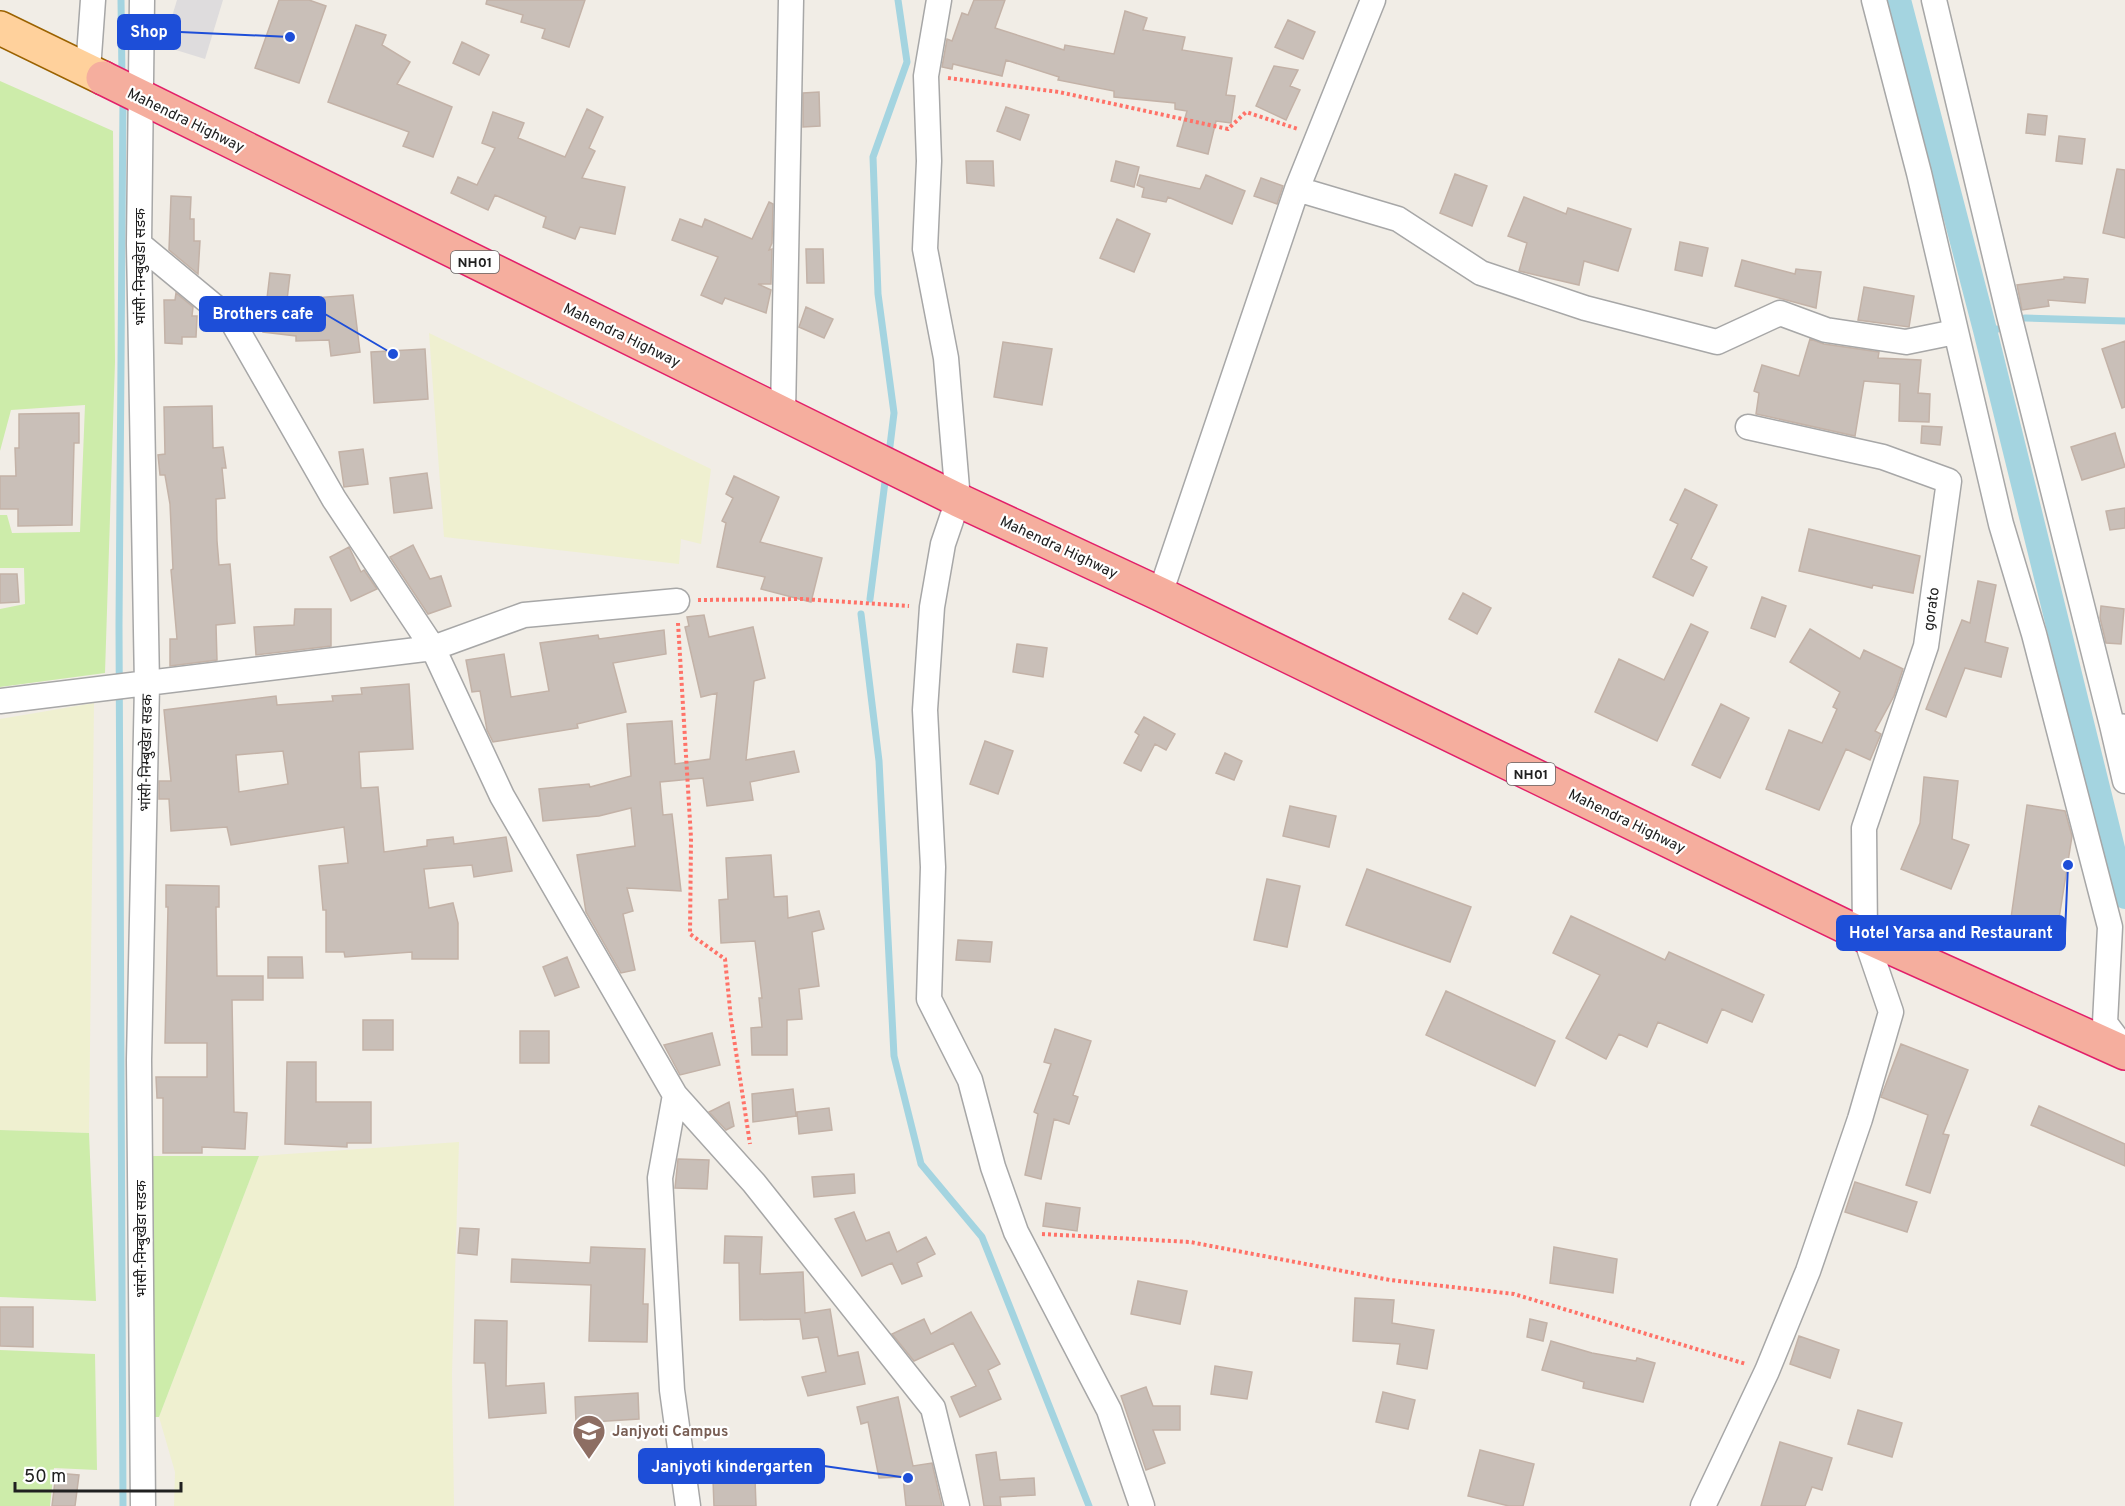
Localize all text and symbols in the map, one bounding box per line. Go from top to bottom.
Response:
callout: Shop [118,15,180,49]
text: Shop [130,23,168,43]
street label: Mahendra Highway [124,85,247,158]
street label: भांसी-निम्बुखेडा सडक [131,208,151,326]
road number: NH01 [451,251,499,273]
callout: Brothers cafe [200,297,325,331]
street label: Mahendra Highway [560,300,683,373]
text: Brothers cafe [213,305,314,325]
street label: Mahendra Highway [996,513,1120,584]
street label: gorato [1920,586,1945,632]
street label: भांसी-निम्बुखेडा सडक [136,694,158,812]
road number: NH01 [1507,763,1555,785]
street label: Mahendra Highway [1565,786,1688,859]
callout: Hotel Yarsa and Restaurant [1837,916,2065,950]
text: Hotel Yarsa and Restaurant [1849,924,2053,944]
street label: भांसी-निम्बुखेडा सडक [132,1180,152,1298]
school or university icon: Janjyoti Campus [571,1413,607,1460]
place label: Janjyoti Campus [612,1423,728,1442]
callout: Janjyoti kindergarten [639,1449,824,1483]
scale bar [15,1455,182,1493]
text: Janjyoti kindergarten [651,1458,813,1478]
text: 50 m [24,1466,66,1489]

